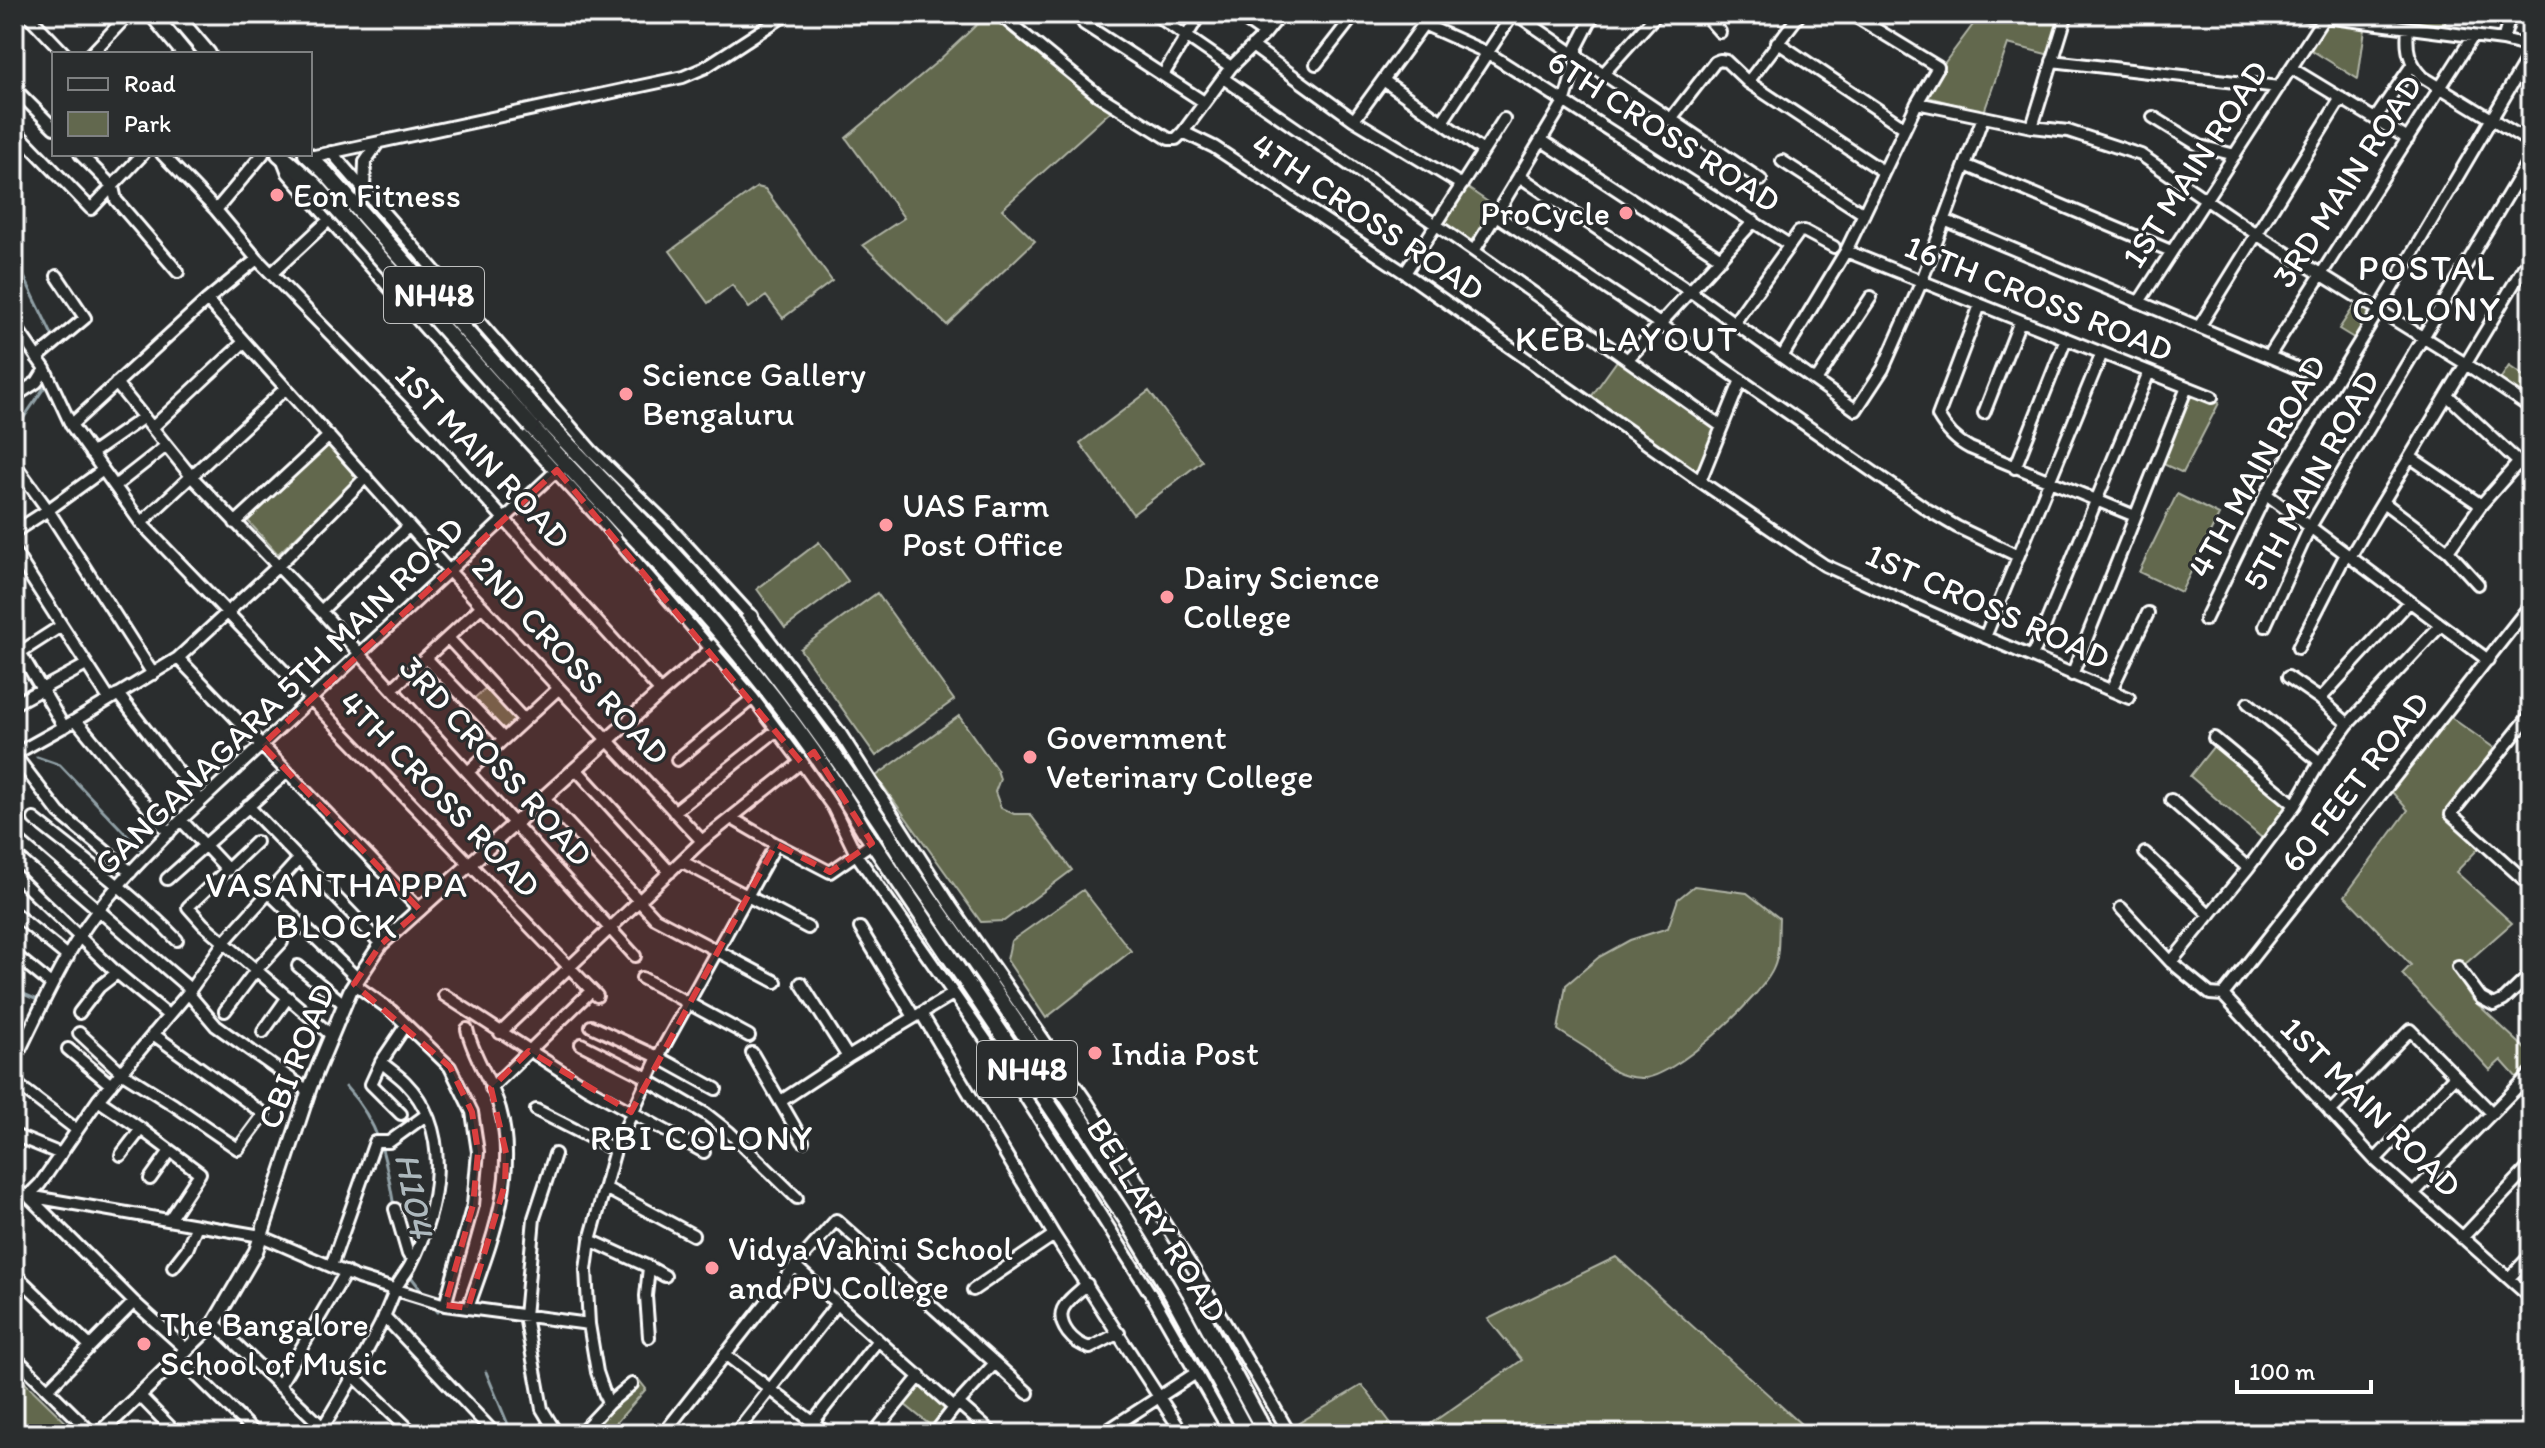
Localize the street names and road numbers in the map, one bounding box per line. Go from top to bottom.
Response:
street label: 6TH CROSS ROAD [1540,40,1788,222]
street label: 1ST MAIN ROAD [2113,53,2277,275]
street label: 3RD MAIN ROAD [2263,67,2431,295]
street label: 4TH CROSS ROAD [1244,124,1492,310]
street label: 16TH CROSS ROAD [1899,226,2179,370]
road number: NH48 [384,267,484,323]
street label: 4TH MAIN ROAD [2179,347,2335,585]
street label: 1ST MAIN ROAD [386,355,580,557]
street label: 5TH MAIN ROAD [2234,363,2388,597]
street label: GANGANAGARA 5TH MAIN ROAD [85,508,473,884]
street label: 1ST CROSS ROAD [1860,534,2116,678]
street label: 2ND CROSS ROAD [463,547,679,773]
street label: 3RD CROSS ROAD [391,647,601,875]
street label: 4TH CROSS ROAD [331,682,549,906]
street label: 60 FEET ROAD [2272,683,2438,881]
street label: CBI ROAD [248,977,344,1135]
street label: 1ST MAIN ROAD [2272,1008,2470,1206]
road number: NH48 [977,1041,1077,1097]
street label: BELLARY ROAD [1078,1110,1236,1330]

